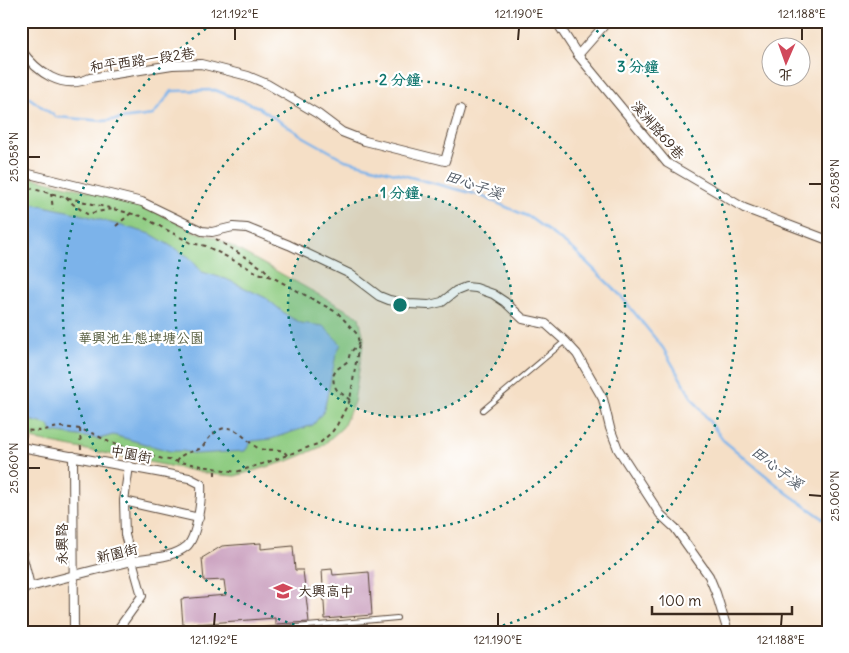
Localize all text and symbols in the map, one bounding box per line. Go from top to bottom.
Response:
text: 121.192°E [211,6,259,21]
text: 121.190°E [495,6,543,21]
text: 121.188°E [778,6,826,21]
north arrow [762,38,812,88]
street label: 和平西路一段2巷 [88,44,197,76]
text: 3 分鐘 [617,57,659,76]
text: 北 [778,66,793,84]
text: 2 分鐘 [379,70,421,89]
street label: 溪洲路69巷 [628,97,689,164]
text: 25.058°N [6,132,21,182]
text: 25.058°N [827,159,842,209]
water label: 田心子溪 [443,166,507,204]
text: 1 分鐘 [380,183,420,202]
centre of rings [391,296,409,314]
park label: 華興池生態埤塘公園 [78,329,204,347]
street label: 中園街 [109,441,153,467]
water label: 田心子溪 [748,442,808,494]
text: 25.060°N [6,443,21,493]
text: 25.060°N [827,471,842,521]
street label: 永興路 [53,523,71,565]
street label: 新園街 [95,540,139,566]
school or university icon: 大興高中 [272,580,294,602]
place label: 大興高中 [298,582,354,600]
scale bar [652,583,792,615]
text: 100 m [659,591,701,610]
text: 121.192°E [190,632,238,647]
text: 121.190°E [474,632,522,647]
text: 121.188°E [757,632,805,647]

